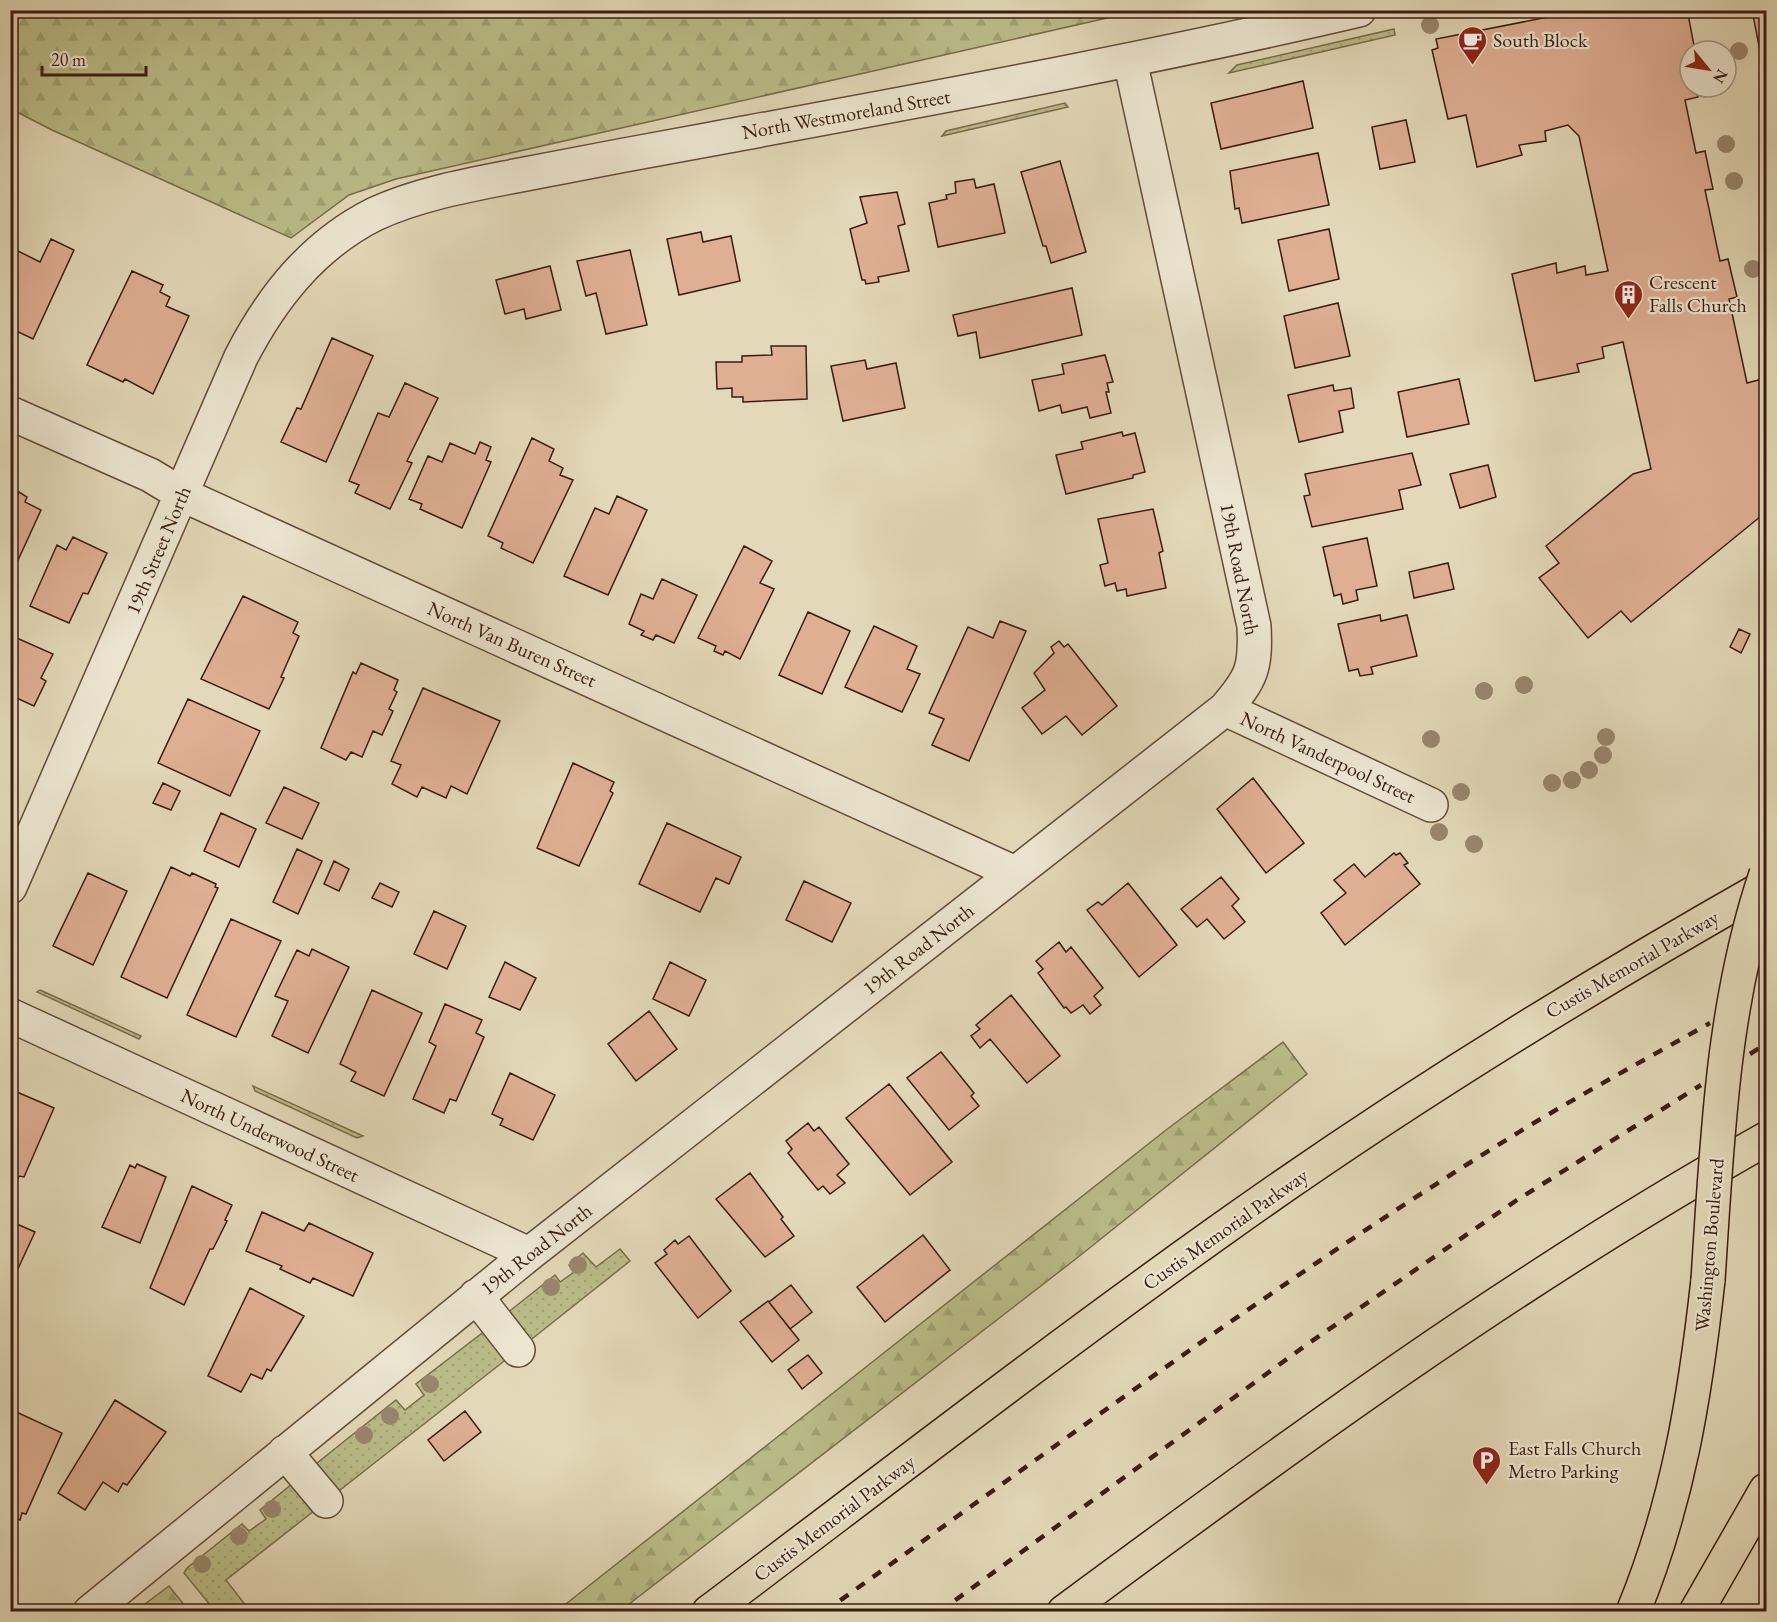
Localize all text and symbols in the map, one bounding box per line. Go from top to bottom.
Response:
cafe icon: South Block [1456,24,1488,66]
place label: South Block [1493,27,1588,53]
scale bar [42,39,146,77]
north arrow [1678,39,1738,99]
text: 20 m [51,48,86,71]
text: N [1708,65,1733,87]
street label: North Westmoreland Street [740,83,953,145]
place label: Crescent Falls Church [1649,269,1747,318]
building icon: Crescent Falls Church [1612,278,1644,320]
street label: 19th Street North [119,482,197,618]
street label: 19th Road North [1214,500,1266,638]
street label: North Van Buren Street [423,595,601,693]
street label: North Vanderpool Street [1236,705,1420,809]
street label: 19th Road North [857,897,979,1001]
street label: Custis Memorial Parkway [1541,904,1724,1024]
street label: North Underwood Street [177,1082,364,1188]
street label: Washington Boulevard [1688,1156,1730,1333]
street label: Custis Memorial Parkway [1137,1162,1313,1296]
street label: 19th Road North [475,1197,597,1301]
place label: East Falls Church Metro Parking [1508,1435,1641,1484]
parking icon: East Falls Church Metro Parking [1471,1444,1503,1486]
street label: Custis Memorial Parkway [748,1448,920,1587]

